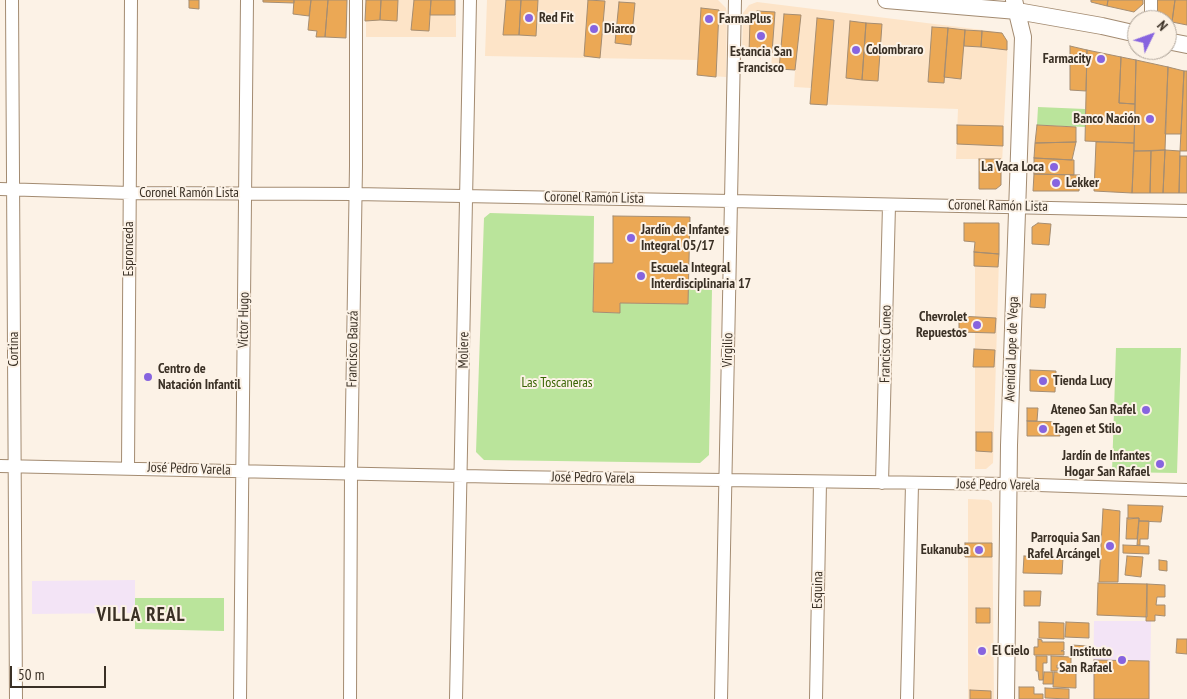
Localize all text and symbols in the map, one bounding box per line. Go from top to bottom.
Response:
place label: Red Fit [539,10,574,26]
north arrow [1127,10,1177,60]
place label: FarmaPlus [719,11,771,27]
marker: Red Fit [523,12,535,24]
marker: FarmaPlus [703,13,715,25]
text: N [1153,17,1172,34]
place label: Diarco [604,21,635,37]
marker: Diarco [588,23,600,35]
marker: Estancia San Francisco [755,30,767,42]
place label: Colombraro [866,42,924,58]
place label: Estancia San Francisco [730,44,792,76]
marker: Colombraro [850,44,862,56]
place label: Farmacity [1043,51,1091,67]
marker: Farmacity [1095,53,1107,65]
place label: Banco Nación [1073,111,1140,127]
marker: Banco Nación [1144,113,1156,125]
place label: La Vaca Loca [981,159,1044,175]
marker: La Vaca Loca [1048,161,1060,173]
place label: Lekker [1066,175,1099,191]
marker: Lekker [1050,177,1062,189]
street label: Coronel Ramón Lista [139,185,239,201]
street label: Coronel Ramón Lista [544,189,644,207]
street label: Coronel Ramón Lista [948,197,1048,215]
street label: Espronceda [121,221,137,277]
place label: Jardín de Infantes Integral 05/17 [641,222,729,254]
marker: Jardín de Infantes Integral 05/17 [625,232,637,244]
place label: Escuela Integral Interdisciplinaria 17 [651,260,751,292]
marker: Escuela Integral Interdisciplinaria 17 [635,270,647,282]
street label: Víctor Hugo [235,292,253,348]
street label: Avenida Lope de Vega [1002,296,1022,402]
street label: Francisco Cuneo [877,305,895,383]
place label: Chevrolet Repuestos [916,309,967,342]
street label: Francisco Bauzá [344,310,362,388]
marker: Chevrolet Repuestos [971,319,983,331]
street label: Cortina [6,332,22,366]
street label: Moliere [455,332,473,368]
street label: Virgilio [719,332,737,368]
place label: Centro de Natación Infantil [158,361,241,394]
marker: Centro de Natación Infantil [142,371,154,383]
place label: Tienda Lucy [1053,373,1112,389]
park label: Las Toscaneras [521,375,593,391]
marker: Tienda Lucy [1037,375,1049,387]
place label: Ateneo San Rafel [1051,402,1136,418]
marker: Ateneo San Rafel [1140,404,1152,416]
place label: Tagen et Stilo [1053,421,1122,437]
marker: Tagen et Stilo [1037,423,1049,435]
place label: Jardín de Infantes Hogar San Rafael [1062,448,1150,481]
marker: Jardín de Infantes Hogar San Rafael [1154,458,1166,470]
street label: José Pedro Varela [147,459,231,479]
street label: José Pedro Varela [551,469,635,487]
street label: José Pedro Varela [956,476,1040,494]
place label: Parroquia San Rafel Arcángel [1027,530,1100,562]
marker: Parroquia San Rafel Arcángel [1104,540,1116,552]
place label: Eukanuba [921,542,969,558]
marker: Eukanuba [973,544,985,556]
street label: Esquina [809,571,827,609]
district label: VILLA REAL [95,605,187,627]
place label: El Cielo [992,643,1029,659]
place label: Instituto San Rafael [1059,644,1112,676]
marker: El Cielo [976,645,988,657]
marker: Instituto San Rafael [1116,654,1128,666]
scale bar [12,656,109,688]
text: 50 m [18,665,44,684]

